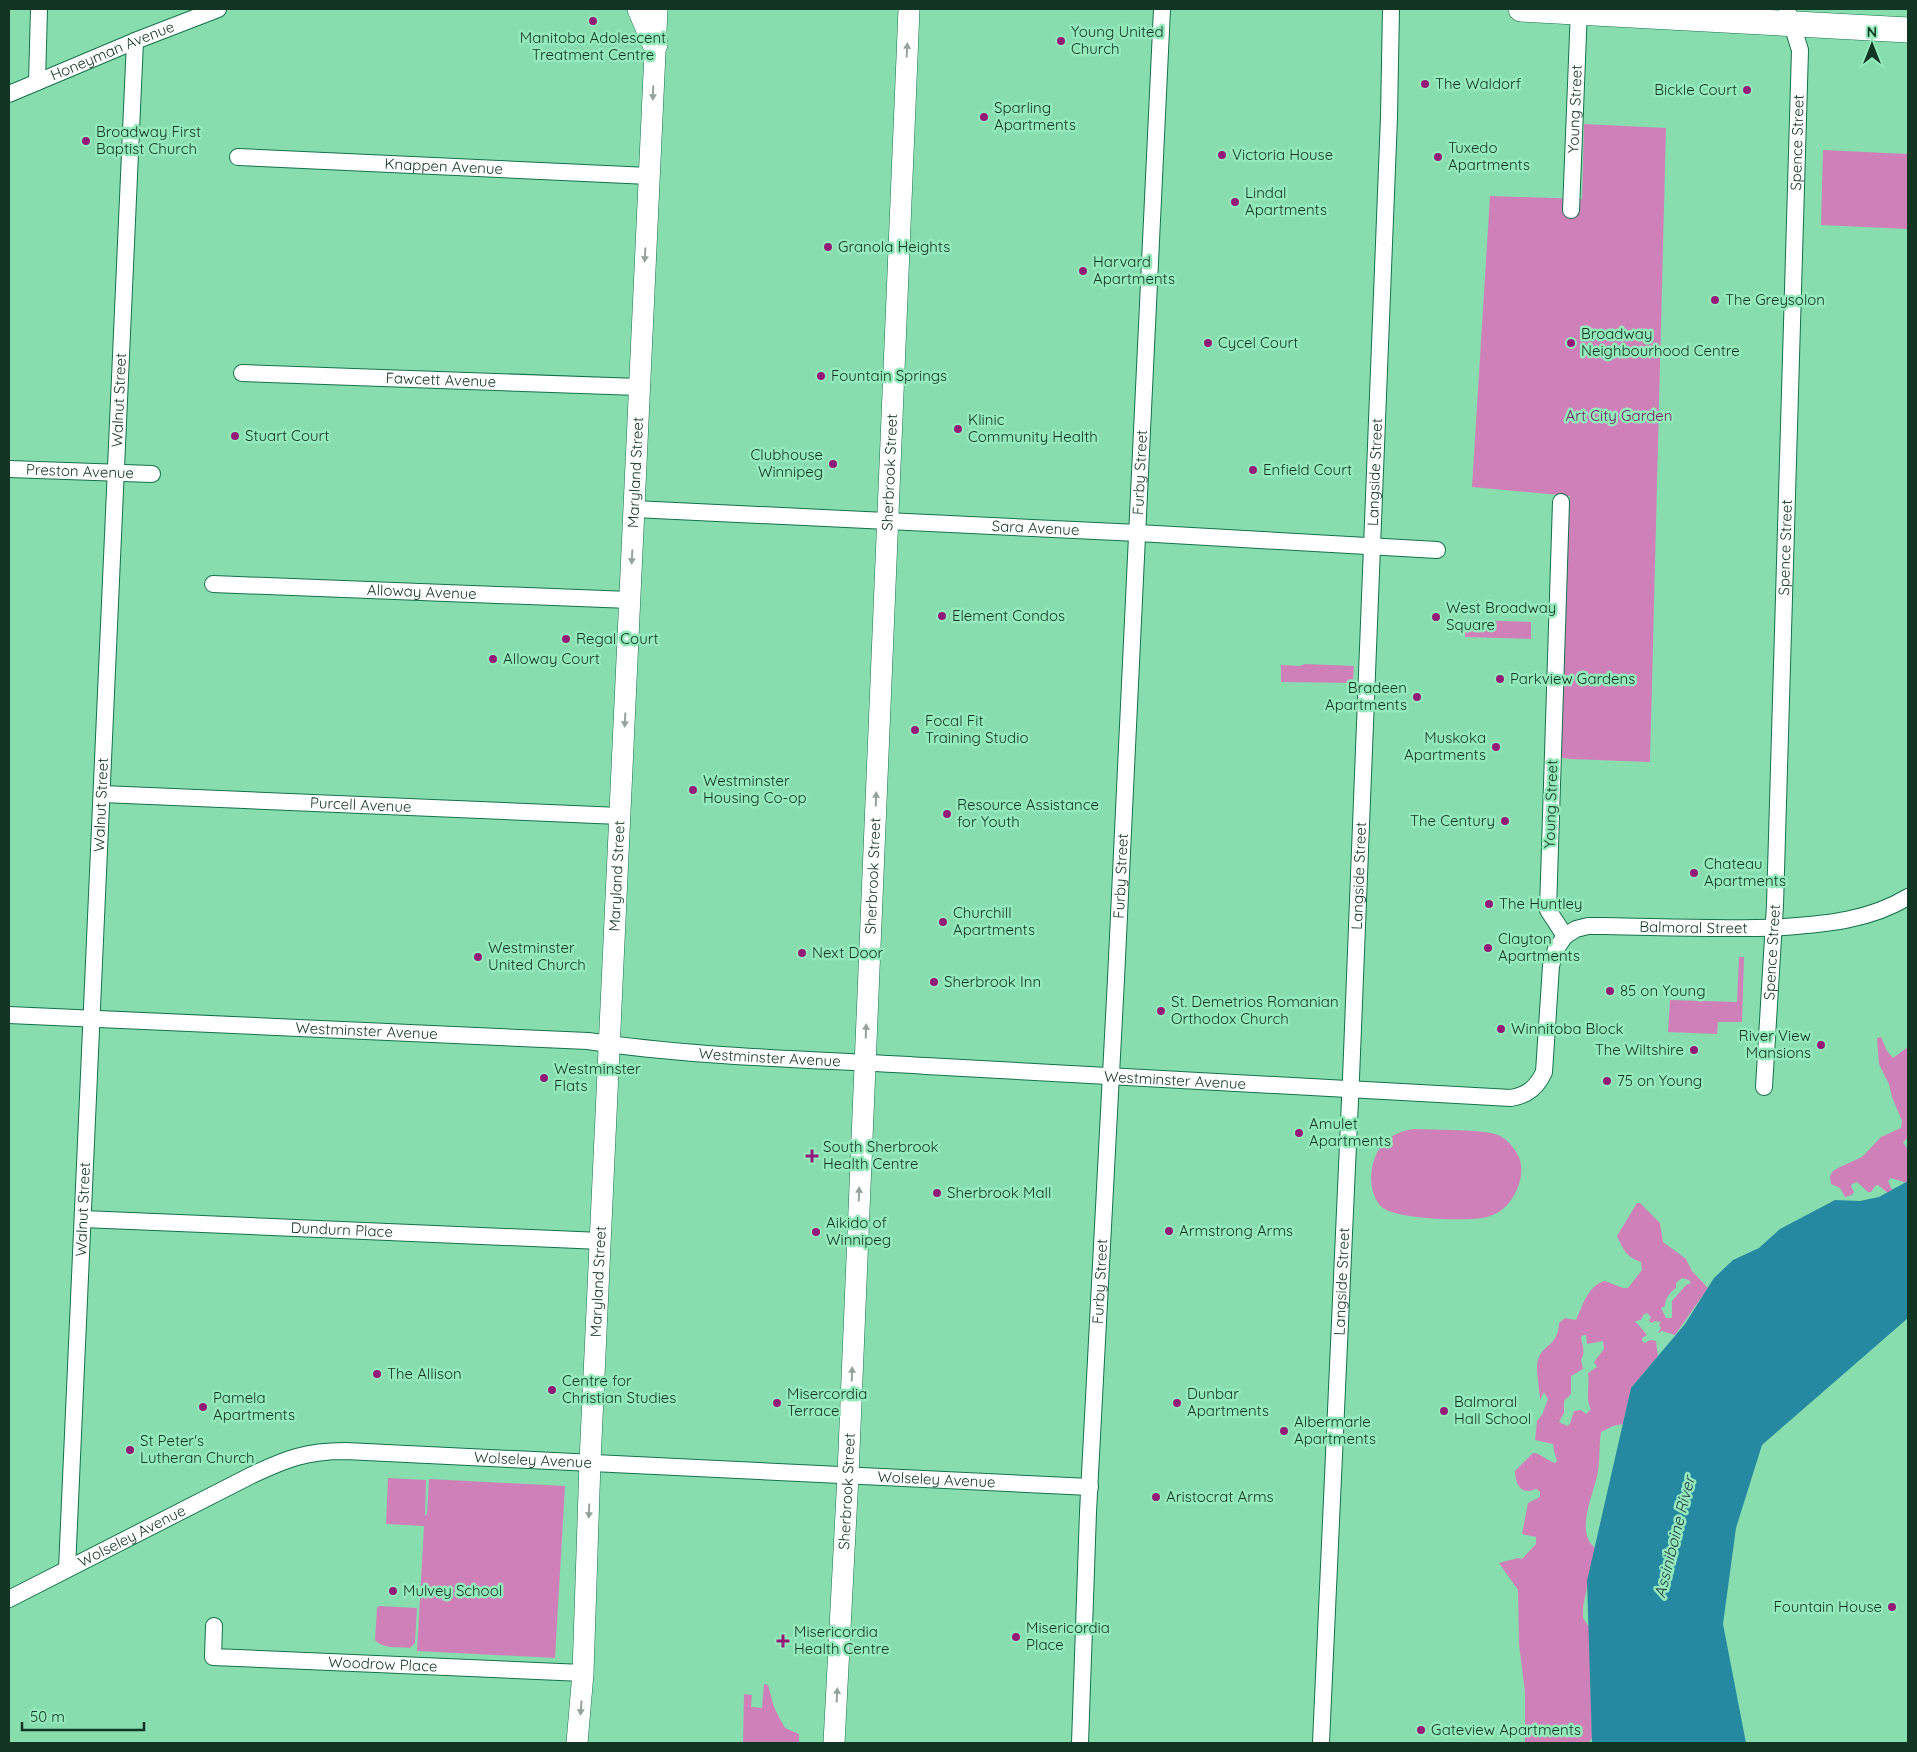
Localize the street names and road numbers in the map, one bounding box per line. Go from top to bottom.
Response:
street label: Honeyman Avenue [47,17,177,85]
street label: Young Street [1563,64,1586,154]
street label: Spence Street [1786,94,1808,191]
street label: Knappen Avenue [384,154,503,178]
street label: Walnut Street [107,353,130,448]
street label: Fawcett Avenue [385,368,496,391]
street label: Sherbrook Street [877,413,901,531]
street label: Maryland Street [623,416,647,528]
street label: Langside Street [1363,418,1386,526]
street label: Furby Street [1128,429,1151,516]
street label: Preston Avenue [26,460,134,482]
street label: Spence Street [1774,499,1796,596]
street label: Sara Avenue [991,516,1080,539]
street label: Alloway Avenue [367,580,477,603]
street label: Walnut Street [89,757,112,852]
street label: Young Street [1539,759,1562,849]
street label: Purcell Avenue [310,793,412,816]
street label: Sherbrook Street [861,817,884,935]
street label: Maryland Street [604,820,629,932]
street label: Langside Street [1347,821,1370,930]
street label: Furby Street [1109,833,1132,919]
street label: Spence Street [1759,904,1784,1001]
street label: Balmoral Street [1639,917,1748,937]
street label: Westminster Avenue [295,1018,438,1043]
street label: Westminster Avenue [698,1043,841,1070]
street label: Westminster Avenue [1103,1066,1247,1093]
street label: Walnut Street [71,1162,94,1257]
street label: Dundurn Place [290,1218,393,1241]
street label: Maryland Street [586,1226,610,1338]
street label: Langside Street [1329,1227,1353,1336]
street label: Furby Street [1088,1238,1111,1325]
street label: Sherbrook Street [834,1432,859,1550]
street label: Wolseley Avenue [474,1447,592,1472]
street label: Wolseley Avenue [877,1467,996,1491]
street label: Wolseley Avenue [75,1501,189,1571]
street label: Woodrow Place [328,1652,438,1676]

